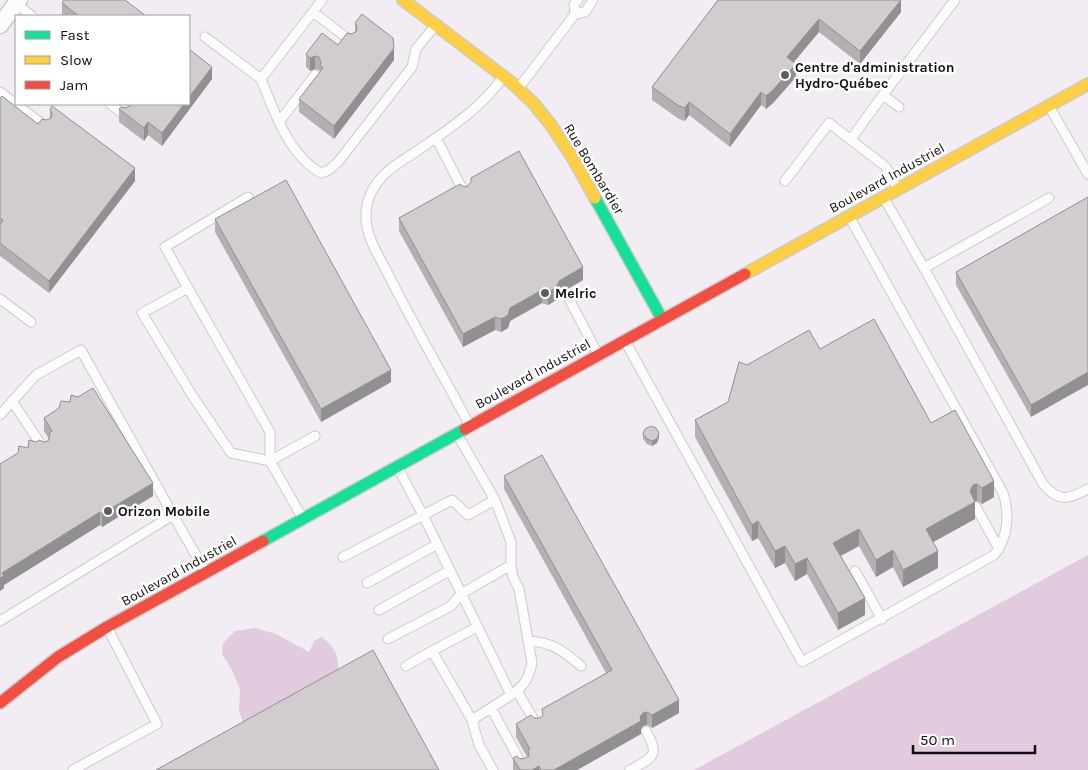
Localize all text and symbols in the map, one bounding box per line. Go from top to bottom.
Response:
legend [15,15,190,105]
text: Fast [60,26,90,44]
text: Slow [60,51,92,69]
place label: Centre d'administration Hydro-Québec [795,59,954,92]
marker: Centre d'administration Hydro-Québec [779,69,791,81]
text: Jam [60,76,88,94]
street label: Rue Bombardier [560,121,628,218]
street label: Boulevard Industriel [826,139,948,217]
place label: Melric [555,285,596,302]
marker: Melric [539,287,551,299]
street label: Boulevard Industriel [472,335,594,413]
place label: Orizon Mobile [118,503,210,520]
marker: Orizon Mobile [102,505,114,517]
street label: Boulevard Industriel [118,532,240,610]
scale bar [913,722,1036,754]
text: 50 m [920,731,955,749]

